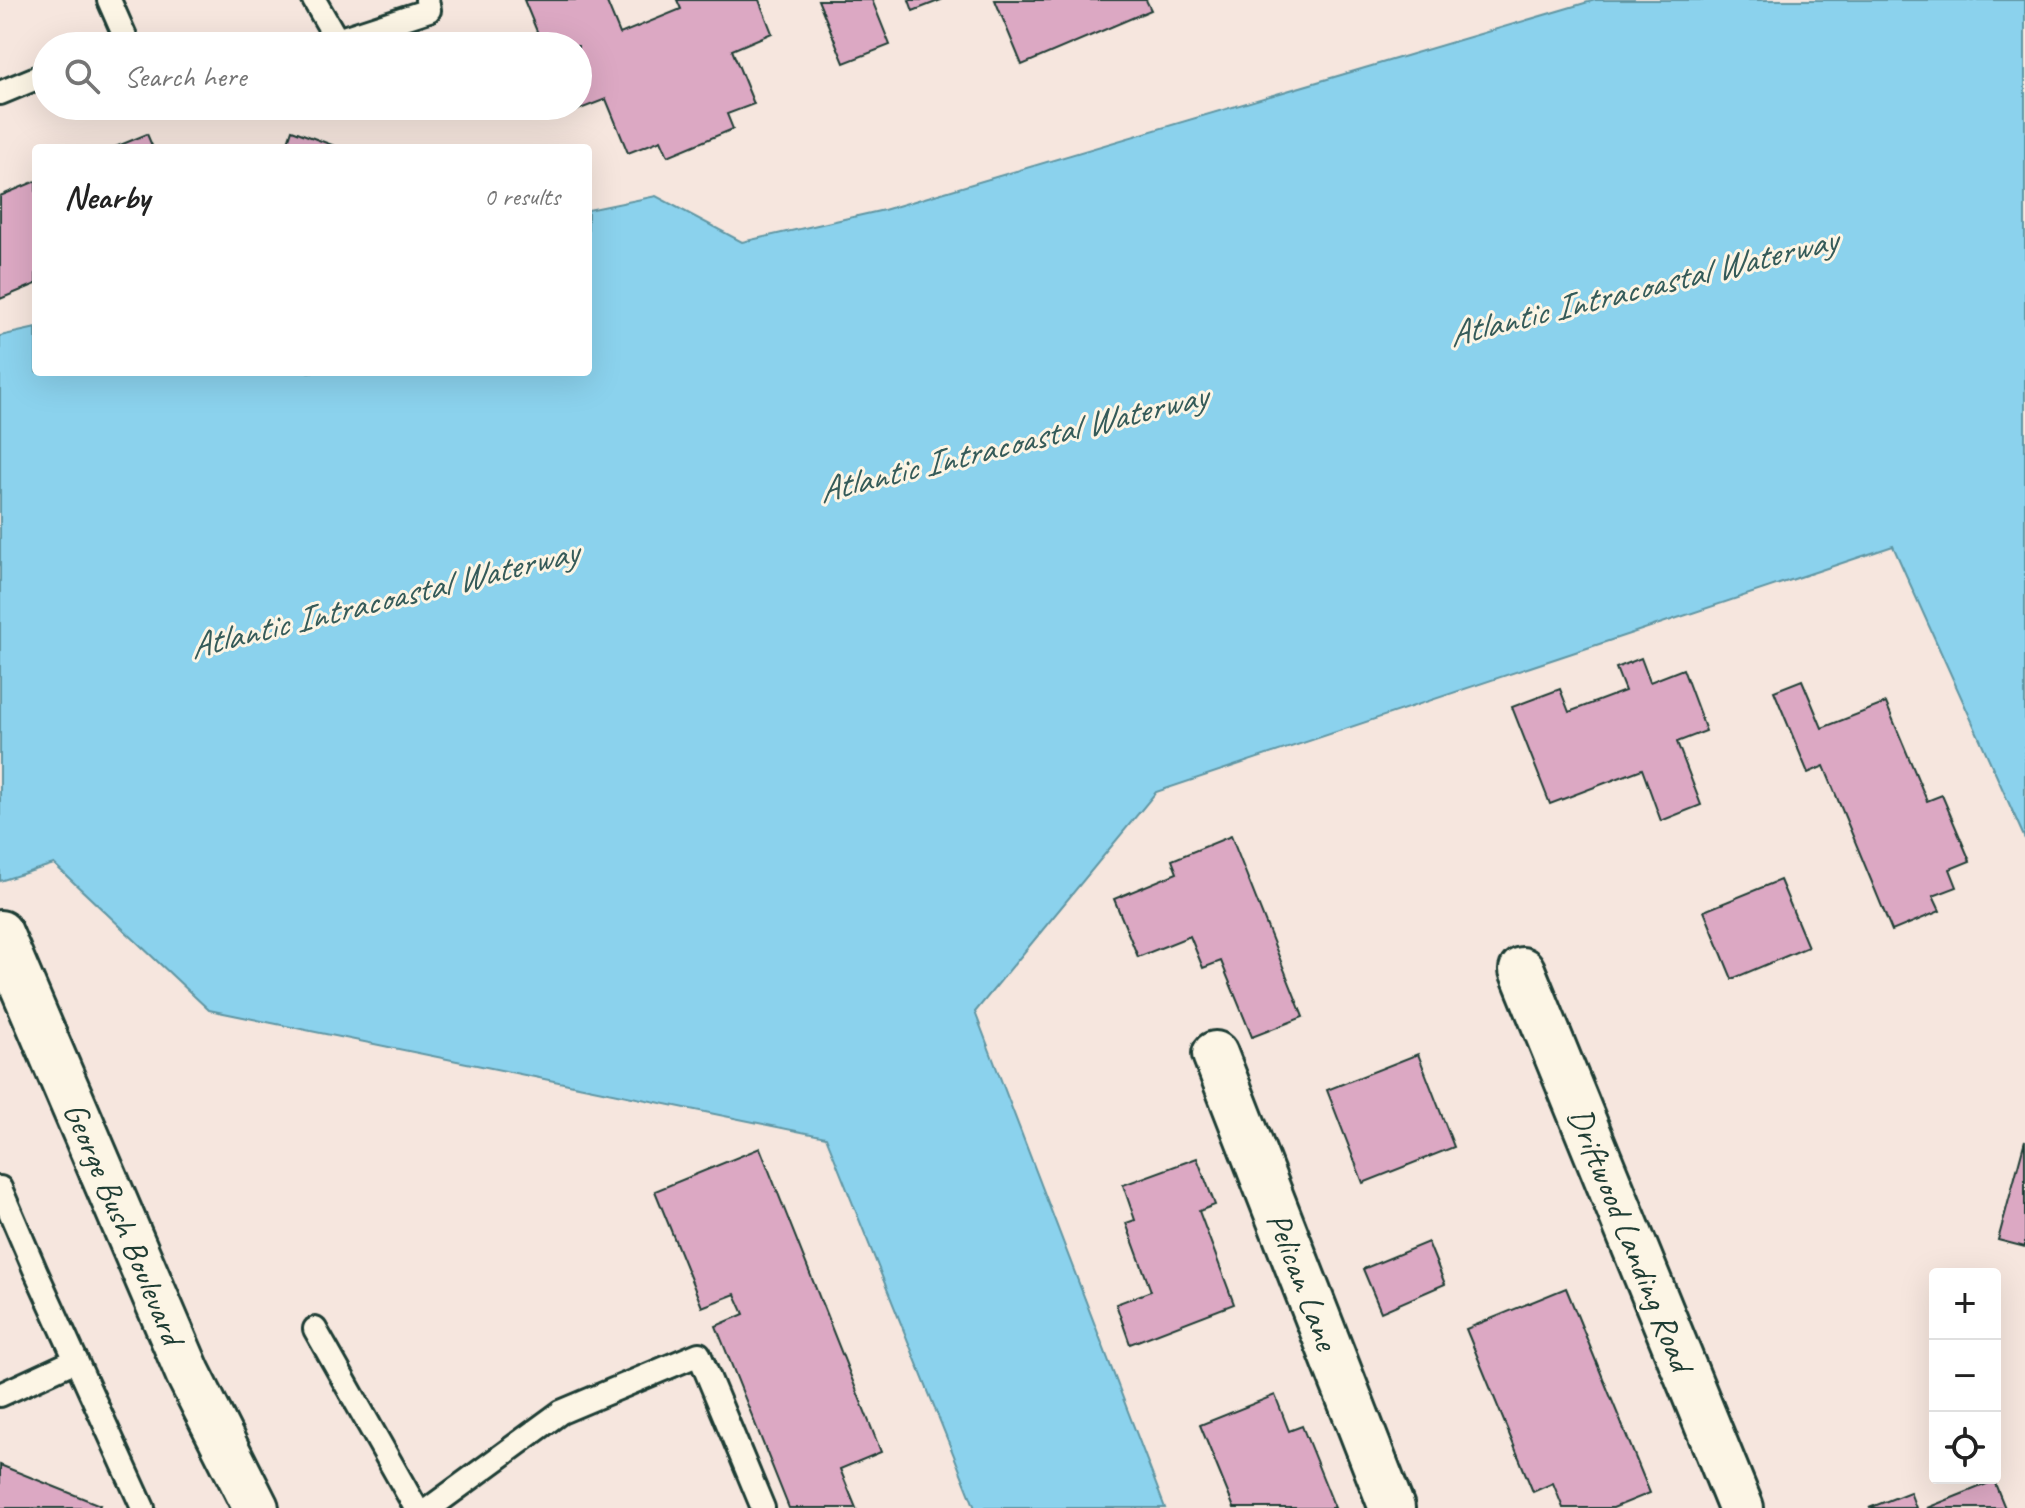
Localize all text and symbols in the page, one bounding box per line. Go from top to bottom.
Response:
search box [32,32,592,120]
icon: search [60,54,104,98]
text: Search here [124,57,246,95]
text: Nearby [64,175,150,218]
text: 0 results [484,180,560,213]
water label: Atlantic Intracoastal Waterway [1444,215,1846,357]
water label: Atlantic Intracoastal Waterway [814,371,1216,513]
water label: Atlantic Intracoastal Waterway [185,527,587,669]
street label: George Bush Boulevard [54,1096,196,1355]
street label: Driftwood Landing Road [1559,1101,1705,1382]
street label: Pelican Lane [1257,1206,1350,1358]
map controls [1929,1268,2001,1484]
button: + [1929,1268,2001,1340]
button: − [1929,1340,2001,1412]
button: locate [1929,1412,2001,1484]

